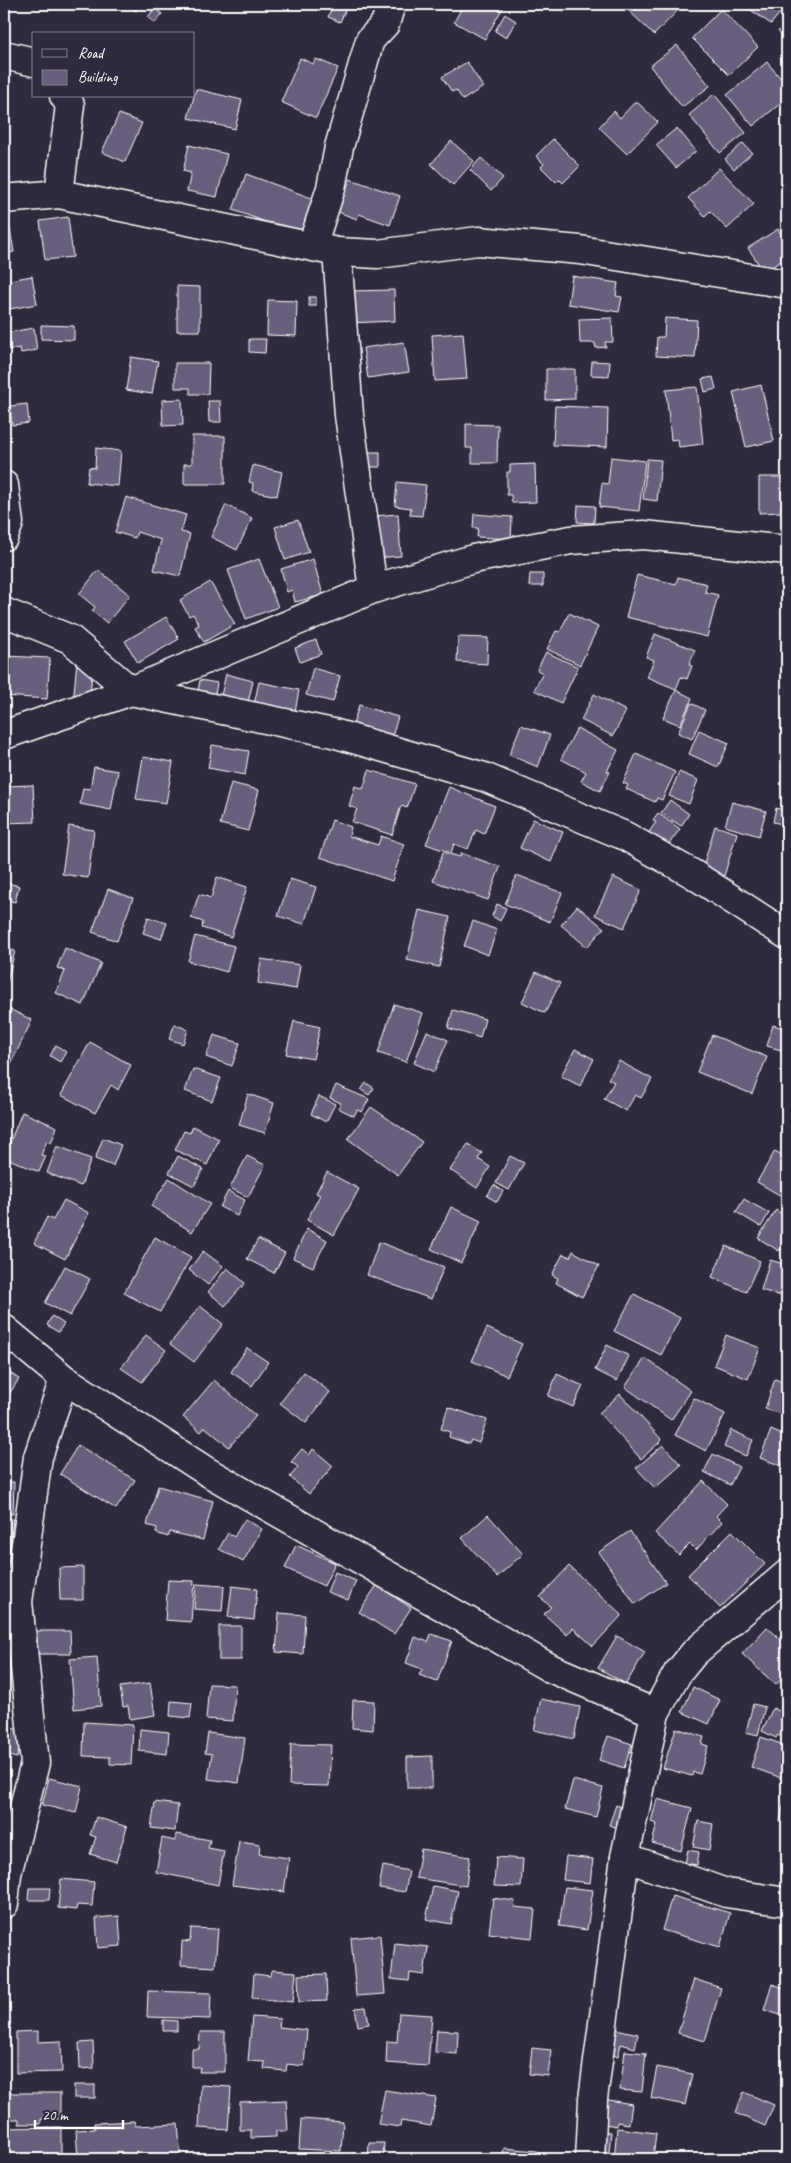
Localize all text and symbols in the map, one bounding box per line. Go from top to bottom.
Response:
legend [32,32,195,98]
text: Road [78,44,105,63]
text: Building [78,68,118,87]
scale bar [35,2098,122,2130]
text: 20 m [42,2106,69,2125]

